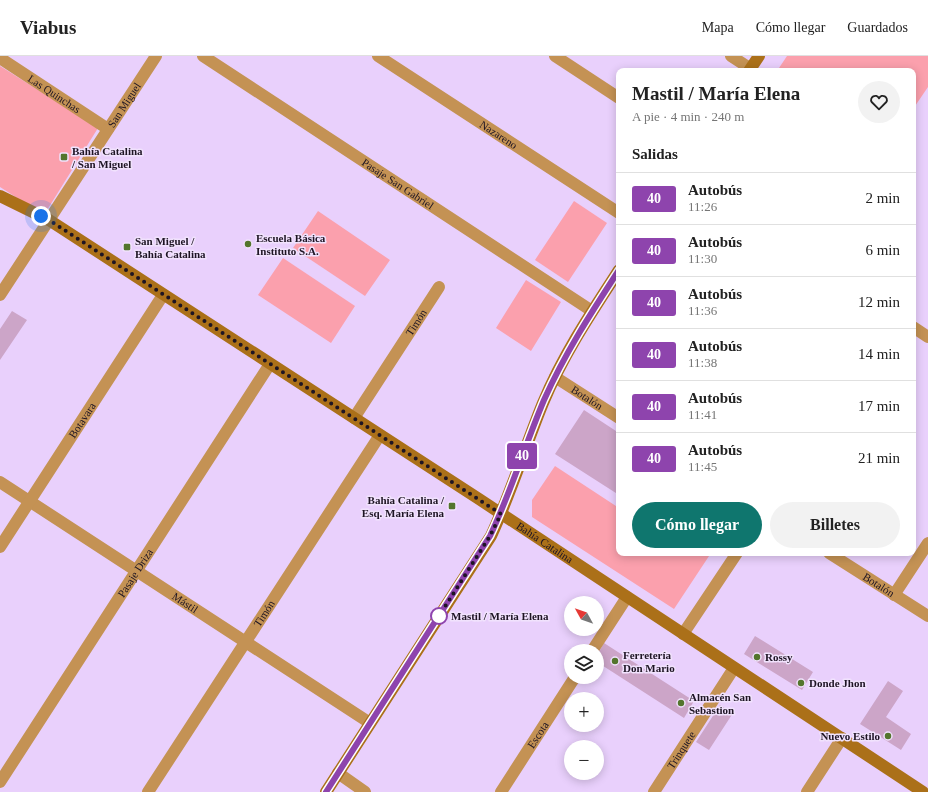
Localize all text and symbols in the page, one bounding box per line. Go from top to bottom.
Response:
text: Viabus [20,17,76,38]
text: Mapa [702,20,734,35]
text: Cómo llegar [756,20,825,35]
text: Guardados [847,20,908,35]
street label: Las Quinchas [26,72,83,115]
street label: San Miguel [105,80,143,130]
button: heart [858,81,900,123]
text: Mastil / María Elena [632,83,800,104]
text: A pie · 4 min · 240 m [632,109,744,124]
street label: Nazareno [478,118,520,151]
place label: Bahía Catalina / San Miguel [71,145,143,170]
text: Salidas [632,146,678,162]
marker: Bahía Catalina / San Miguel [59,152,69,162]
street label: Pasaje San Gabriel [360,156,436,212]
text: Autobús [688,182,742,198]
text: 2 min [865,190,900,206]
text: 40 [647,191,661,206]
text: 11:26 [688,199,717,214]
your location [31,206,51,226]
place label: Escuela Básica Instituto S.A. [256,232,326,257]
text: Autobús [688,234,742,250]
place label: San Miguel / Bahía Catalina [135,235,206,260]
marker: Escuela Básica Instituto S.A. [243,239,253,249]
marker: San Miguel / Bahía Catalina [122,242,132,252]
text: 6 min [865,242,900,258]
text: 40 [647,243,661,258]
text: 11:30 [688,251,717,266]
text: Autobús [688,286,742,302]
text: 12 min [858,294,900,310]
text: 40 [647,295,661,310]
text: 11:36 [688,303,717,318]
street label: Timón [403,307,429,338]
text: Autobús [688,338,742,354]
text: 14 min [858,346,900,362]
text: 40 [647,347,661,362]
text: 11:38 [688,355,717,370]
street label: Botalón [569,383,605,412]
text: Autobús [688,390,742,406]
text: 17 min [858,398,900,414]
text: 40 [647,399,661,414]
street label: Botavara [66,400,98,440]
text: 11:41 [688,407,717,422]
text: Autobús [688,442,742,458]
line badge: 40 [504,443,540,469]
text: 40 [515,448,529,463]
text: 21 min [858,450,900,466]
text: 40 [647,451,661,466]
text: 11:45 [688,459,717,474]
place label: Bahía Catalina / Esq. María Elena [362,494,445,519]
marker: Bahía Catalina / Esq. María Elena [447,501,457,511]
button: Cómo llegar [632,502,762,548]
button: Billetes [770,502,900,548]
street label: Bahía Catalina [514,519,575,565]
street label: Pasaje Driza [115,546,155,599]
street label: Botalón [861,570,897,599]
street label: Mástil [170,590,200,615]
north arrow [564,596,604,636]
map controls [564,596,604,780]
street label: Timón [251,598,277,629]
marker: Mastil / María Elena [430,607,448,625]
place label: Mastil / María Elena [451,610,549,622]
button: layers [564,644,604,684]
place label: Ferretería Don Mario [623,649,675,674]
place label: Rossy [765,651,793,663]
marker: Rossy [752,652,762,662]
marker: Ferretería Don Mario [610,656,620,666]
place label: Donde Jhon [809,677,866,689]
marker: Donde Jhon [796,678,806,688]
place label: Almacén San Sebastion [689,691,751,716]
button: + [564,692,604,732]
marker: Almacén San Sebastion [676,698,686,708]
street label: Escota [525,719,551,750]
street label: Trinquete [665,729,698,771]
place label: Nuevo Estilo [820,730,880,742]
marker: Nuevo Estilo [883,731,893,741]
button: − [564,740,604,780]

